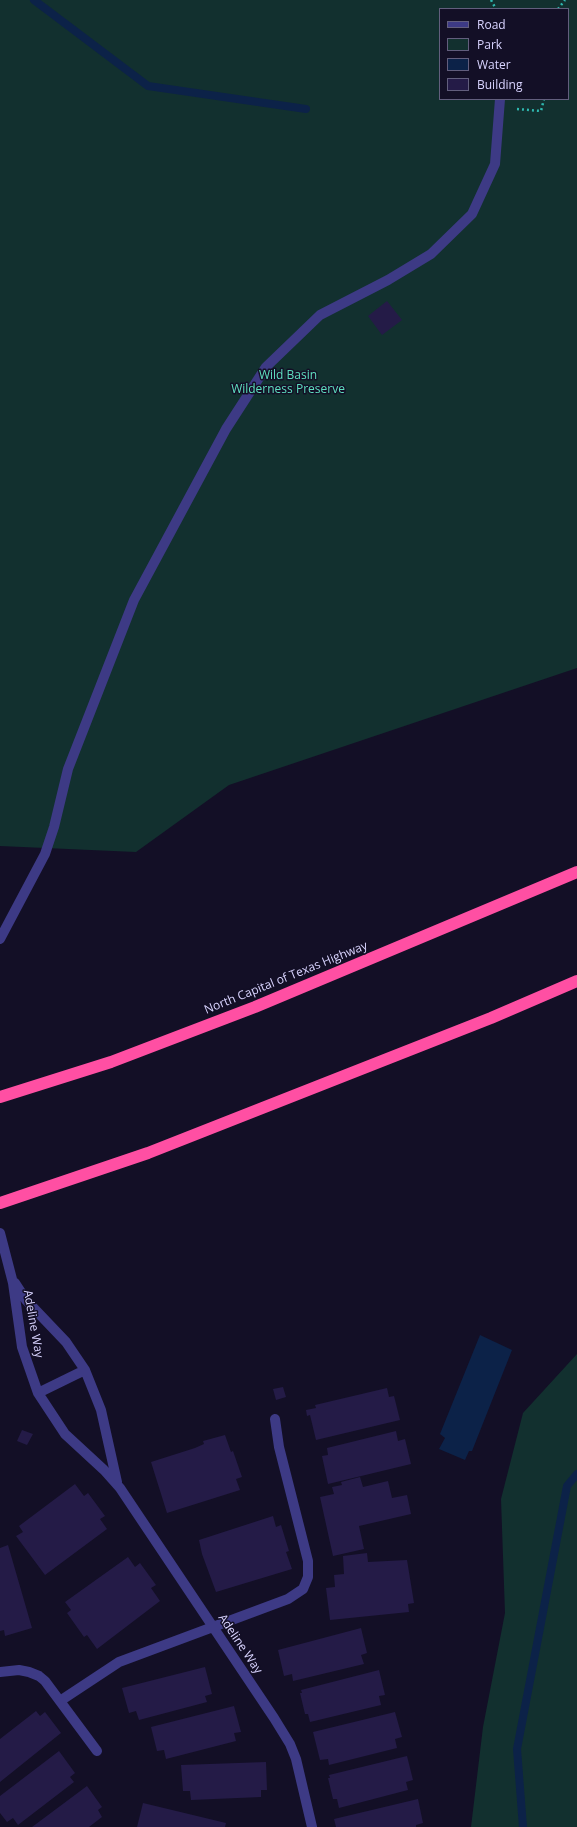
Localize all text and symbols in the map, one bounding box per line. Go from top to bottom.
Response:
legend [439,8,569,100]
text: Road [477,16,506,33]
text: Park [477,36,502,53]
text: Water [477,56,511,73]
text: Building [477,76,522,93]
park label: Wild Basin Wilderness Preserve [231,369,345,397]
street label: North Capital of Texas Highway [202,939,370,1017]
street label: Adeline Way [20,1289,46,1359]
street label: Adeline Way [215,1611,265,1677]

